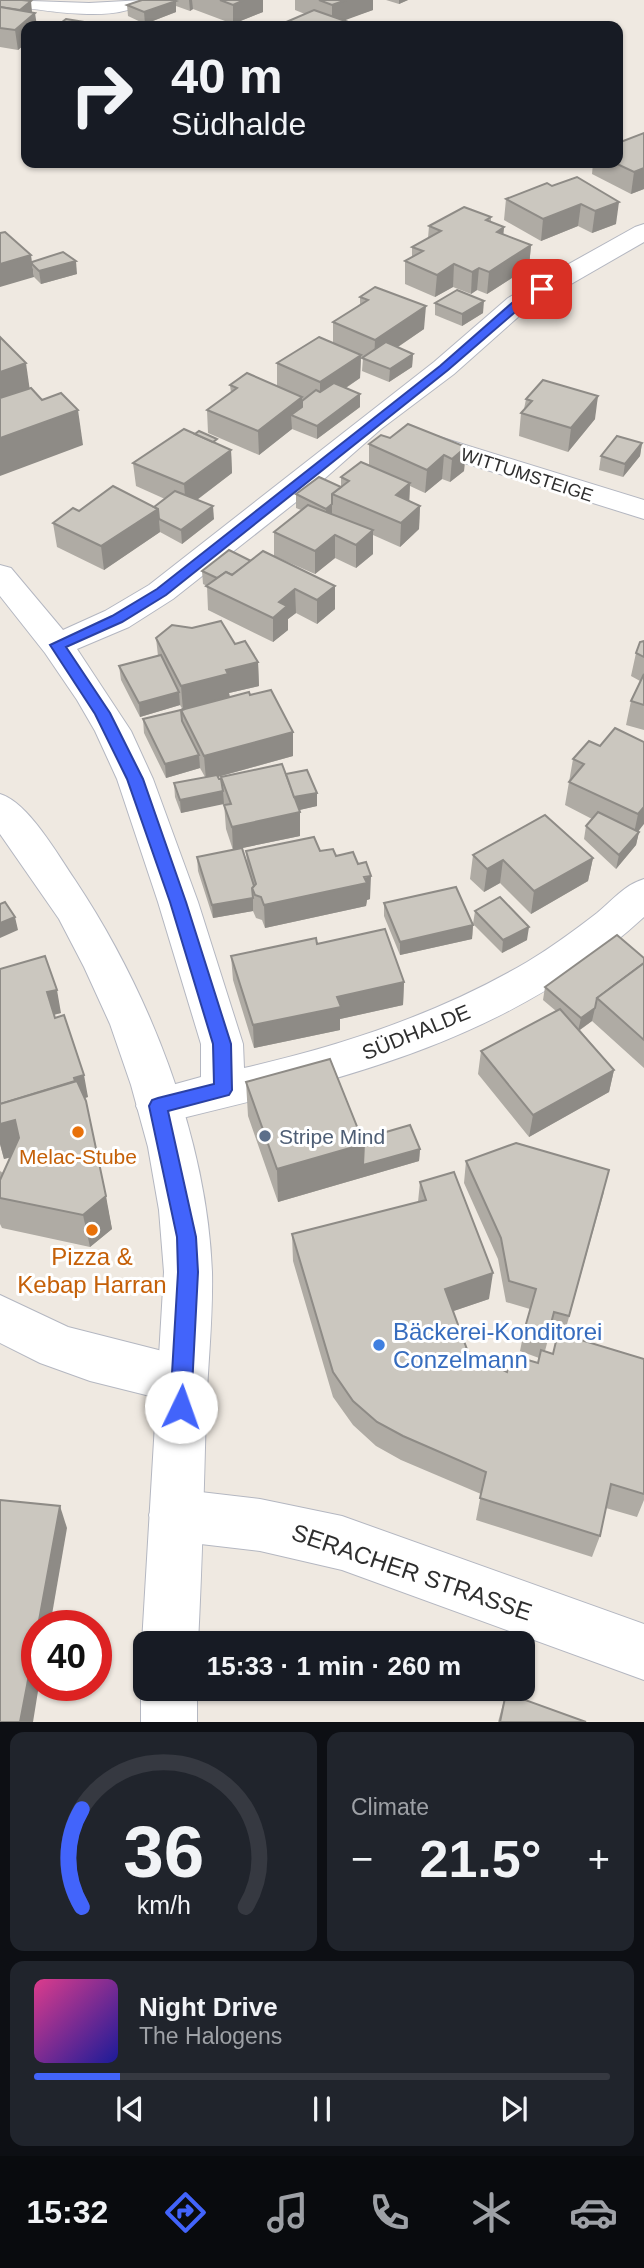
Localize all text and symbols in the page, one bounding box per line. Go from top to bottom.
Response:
icon: right [56,49,147,140]
text: 40 m [171,49,283,103]
text: Südhalde [171,106,306,142]
pin [512,259,572,319]
icon: arrive [523,270,561,308]
street label: WITTUMSTEIGE [458,444,596,506]
street label: SÜDHALDE [359,1000,473,1064]
marker: Melac-Stube [70,1124,86,1140]
place label: Stripe Mind [279,1125,385,1148]
marker: Stripe Mind [257,1128,273,1144]
place label: Melac-Stube [19,1145,137,1168]
marker: Pizza & Kebap Harran [84,1222,100,1238]
place label: Pizza & Kebap Harran [17,1243,167,1298]
place label: Bäckerei-Konditorei Conzelmann [393,1318,602,1373]
marker: Bäckerei-Konditorei Conzelmann [371,1337,387,1353]
position arrow [144,1370,218,1444]
street label: SERACHER STRASSE [288,1518,536,1626]
speed limit sign: 40 [21,1610,112,1701]
text: 15:33 · 1 min · 260 m [207,1651,461,1681]
text: Climate [351,1794,429,1820]
text: 36 [123,1812,204,1893]
text: 21.5° [419,1830,542,1888]
text: − [351,1838,373,1880]
text: + [588,1838,610,1880]
text: km/h [136,1891,191,1919]
text: Night Drive [139,1992,278,2022]
text: The Halogens [139,2023,282,2049]
icon: previous [111,2090,149,2128]
icon: pause [303,2090,341,2128]
icon: next [495,2090,533,2128]
icon: directions [161,2188,210,2237]
icon: music [263,2188,312,2237]
icon: phone [365,2188,414,2237]
icon: climate [467,2188,516,2237]
icon: car [569,2188,618,2237]
text: 15:32 [26,2194,108,2230]

